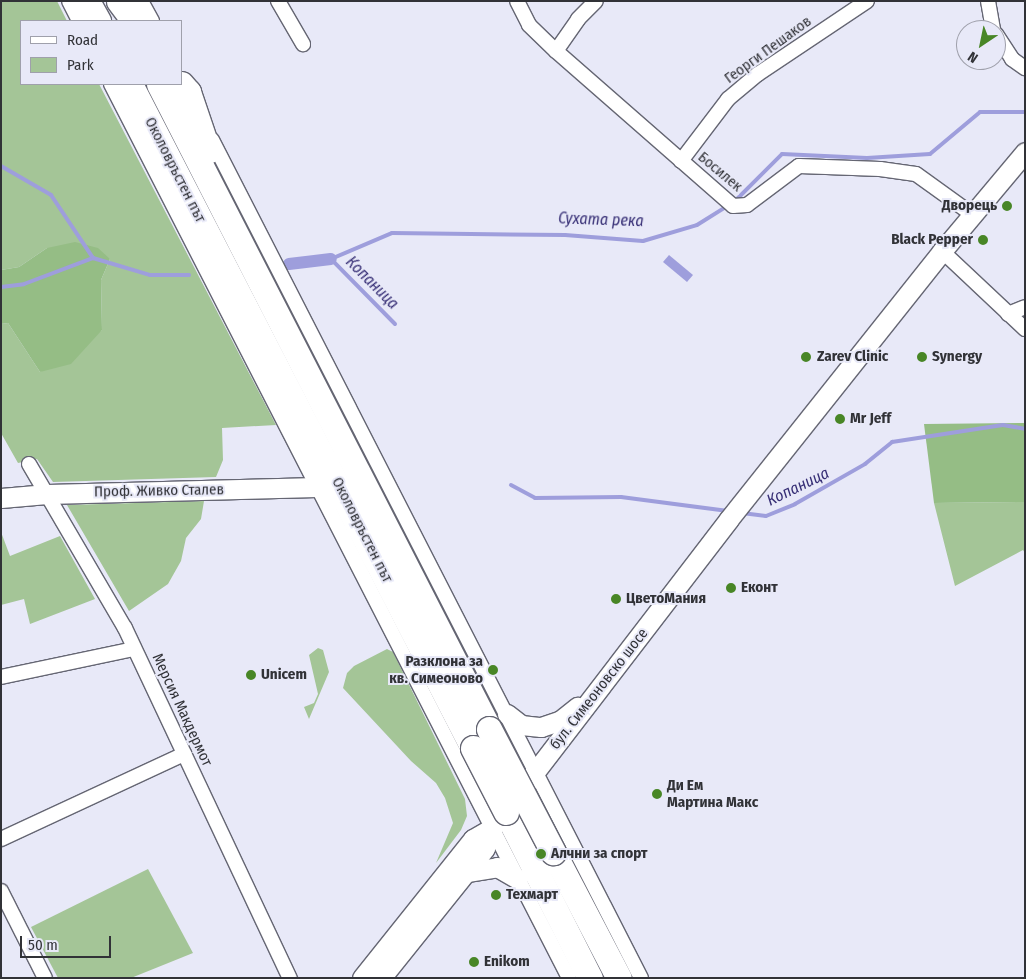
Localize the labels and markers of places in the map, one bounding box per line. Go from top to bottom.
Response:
place label: Дворець [942,197,997,215]
marker: Дворець [1001,200,1013,212]
place label: Black Pepper [891,231,973,249]
marker: Black Pepper [977,234,989,246]
place label: Zarev Clinic [817,348,888,366]
place label: Synergy [932,348,982,366]
marker: Zarev Clinic [799,350,813,364]
marker: Synergy [916,351,928,363]
place label: Mr Jeff [850,410,891,428]
marker: Mr Jeff [834,413,846,425]
place label: Еконт [741,579,778,597]
marker: Еконт [725,582,737,594]
place label: ЦветоМания [626,590,706,608]
marker: ЦветоМания [610,593,622,605]
place label: Разклона за кв. Симеоново [389,652,483,687]
marker: Разклона за кв. Симеоново [487,664,499,676]
place label: Unicem [261,666,307,684]
marker: Unicem [245,669,257,681]
place label: Ди Ем Мартина Макс [667,776,758,811]
marker: Ди Ем Мартина Макс [651,788,663,800]
place label: Алчни за спорт [551,845,647,863]
marker: Алчни за спорт [535,848,547,860]
place label: Техмарт [506,886,558,904]
marker: Техмарт [490,889,502,901]
place label: Enikom [484,953,530,971]
marker: Enikom [468,956,480,968]

